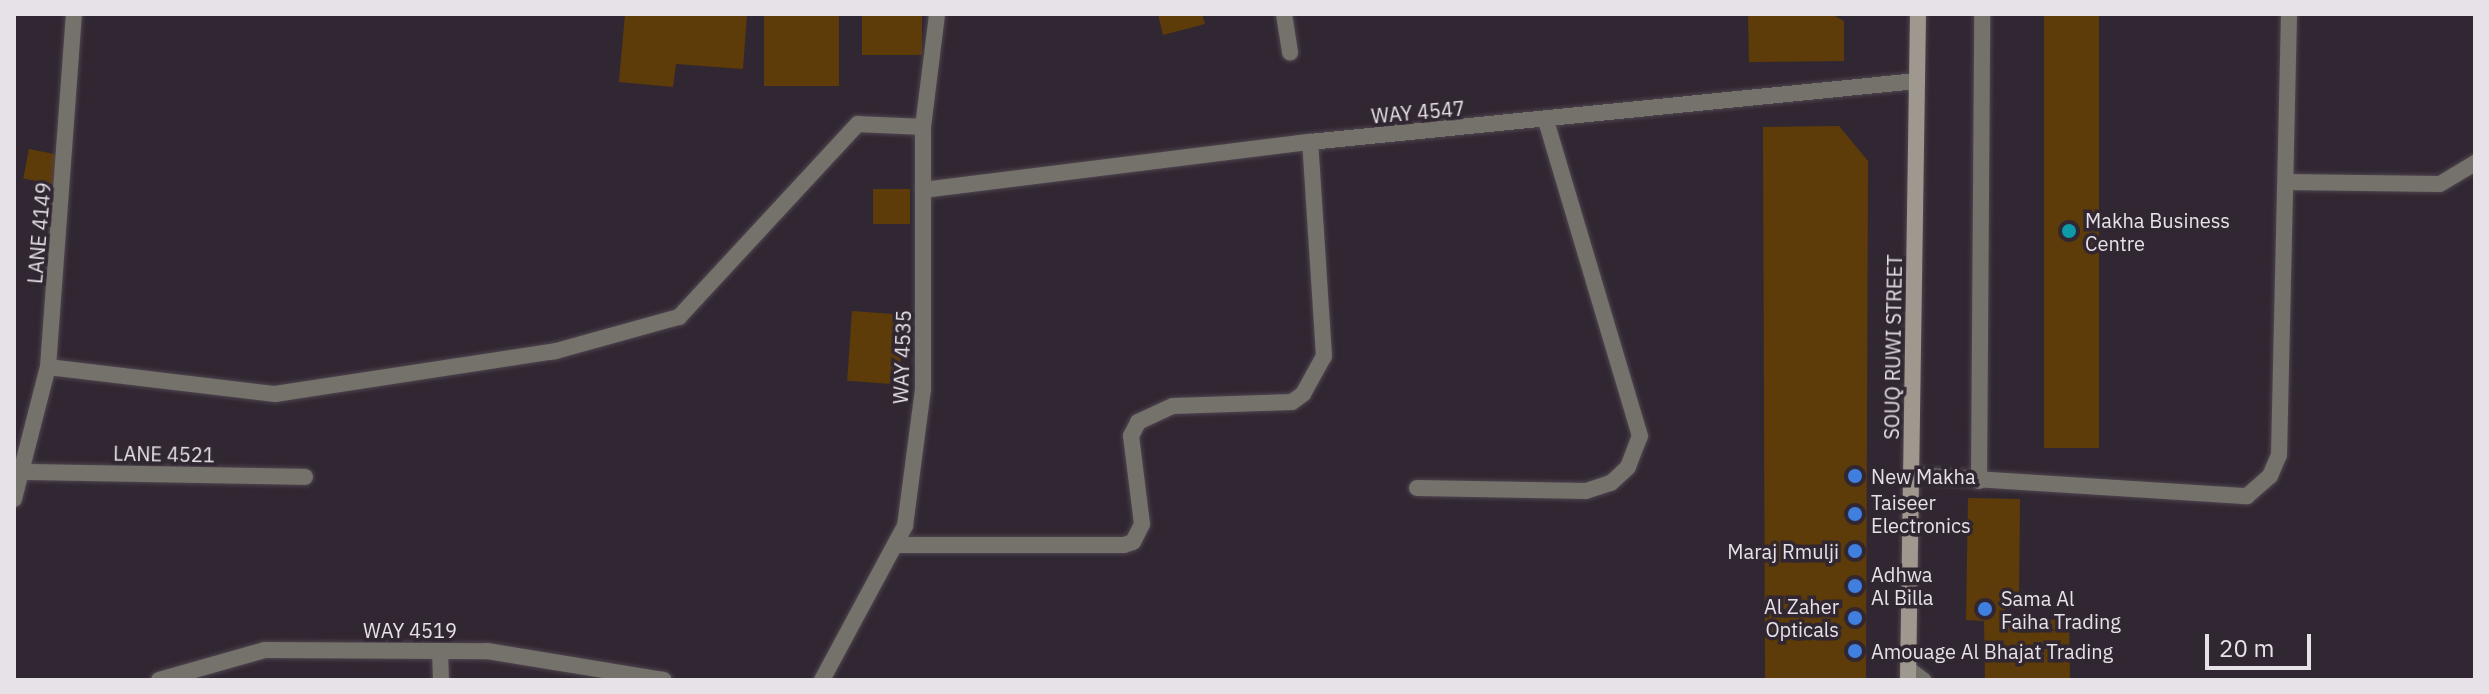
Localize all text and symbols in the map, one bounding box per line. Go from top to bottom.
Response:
street label: WAY 4547 [1370,96,1466,128]
street label: LANE 4149 [23,181,55,285]
place label: Makha Business Centre [2085,208,2230,255]
marker: Makha Business Centre [2060,222,2078,240]
street label: SOUQ RUWI STREET [1879,254,1907,440]
street label: WAY 4535 [888,310,916,404]
street label: LANE 4521 [113,441,215,467]
place label: New Makha [1871,464,1976,488]
marker: New Makha [1846,467,1864,485]
place label: Taiseer Electronics [1871,490,1971,537]
marker: Taiseer Electronics [1846,505,1864,523]
place label: Maraj Rmulji [1727,539,1839,563]
marker: Maraj Rmulji [1846,542,1864,560]
place label: Adhwa Al Billa [1871,562,1933,609]
marker: Adhwa Al Billa [1846,577,1864,595]
place label: Sama Al Faiha Trading [2001,586,2121,633]
place label: Al Zaher Opticals [1764,594,1839,641]
marker: Sama Al Faiha Trading [1976,600,1994,618]
marker: Al Zaher Opticals [1846,609,1864,627]
street label: WAY 4519 [363,618,457,642]
scale bar [2209,618,2315,668]
text: 20 m [2219,632,2274,664]
place label: Amouage Al Bhajat Trading [1871,639,2113,663]
marker: Amouage Al Bhajat Trading [1846,642,1864,660]

